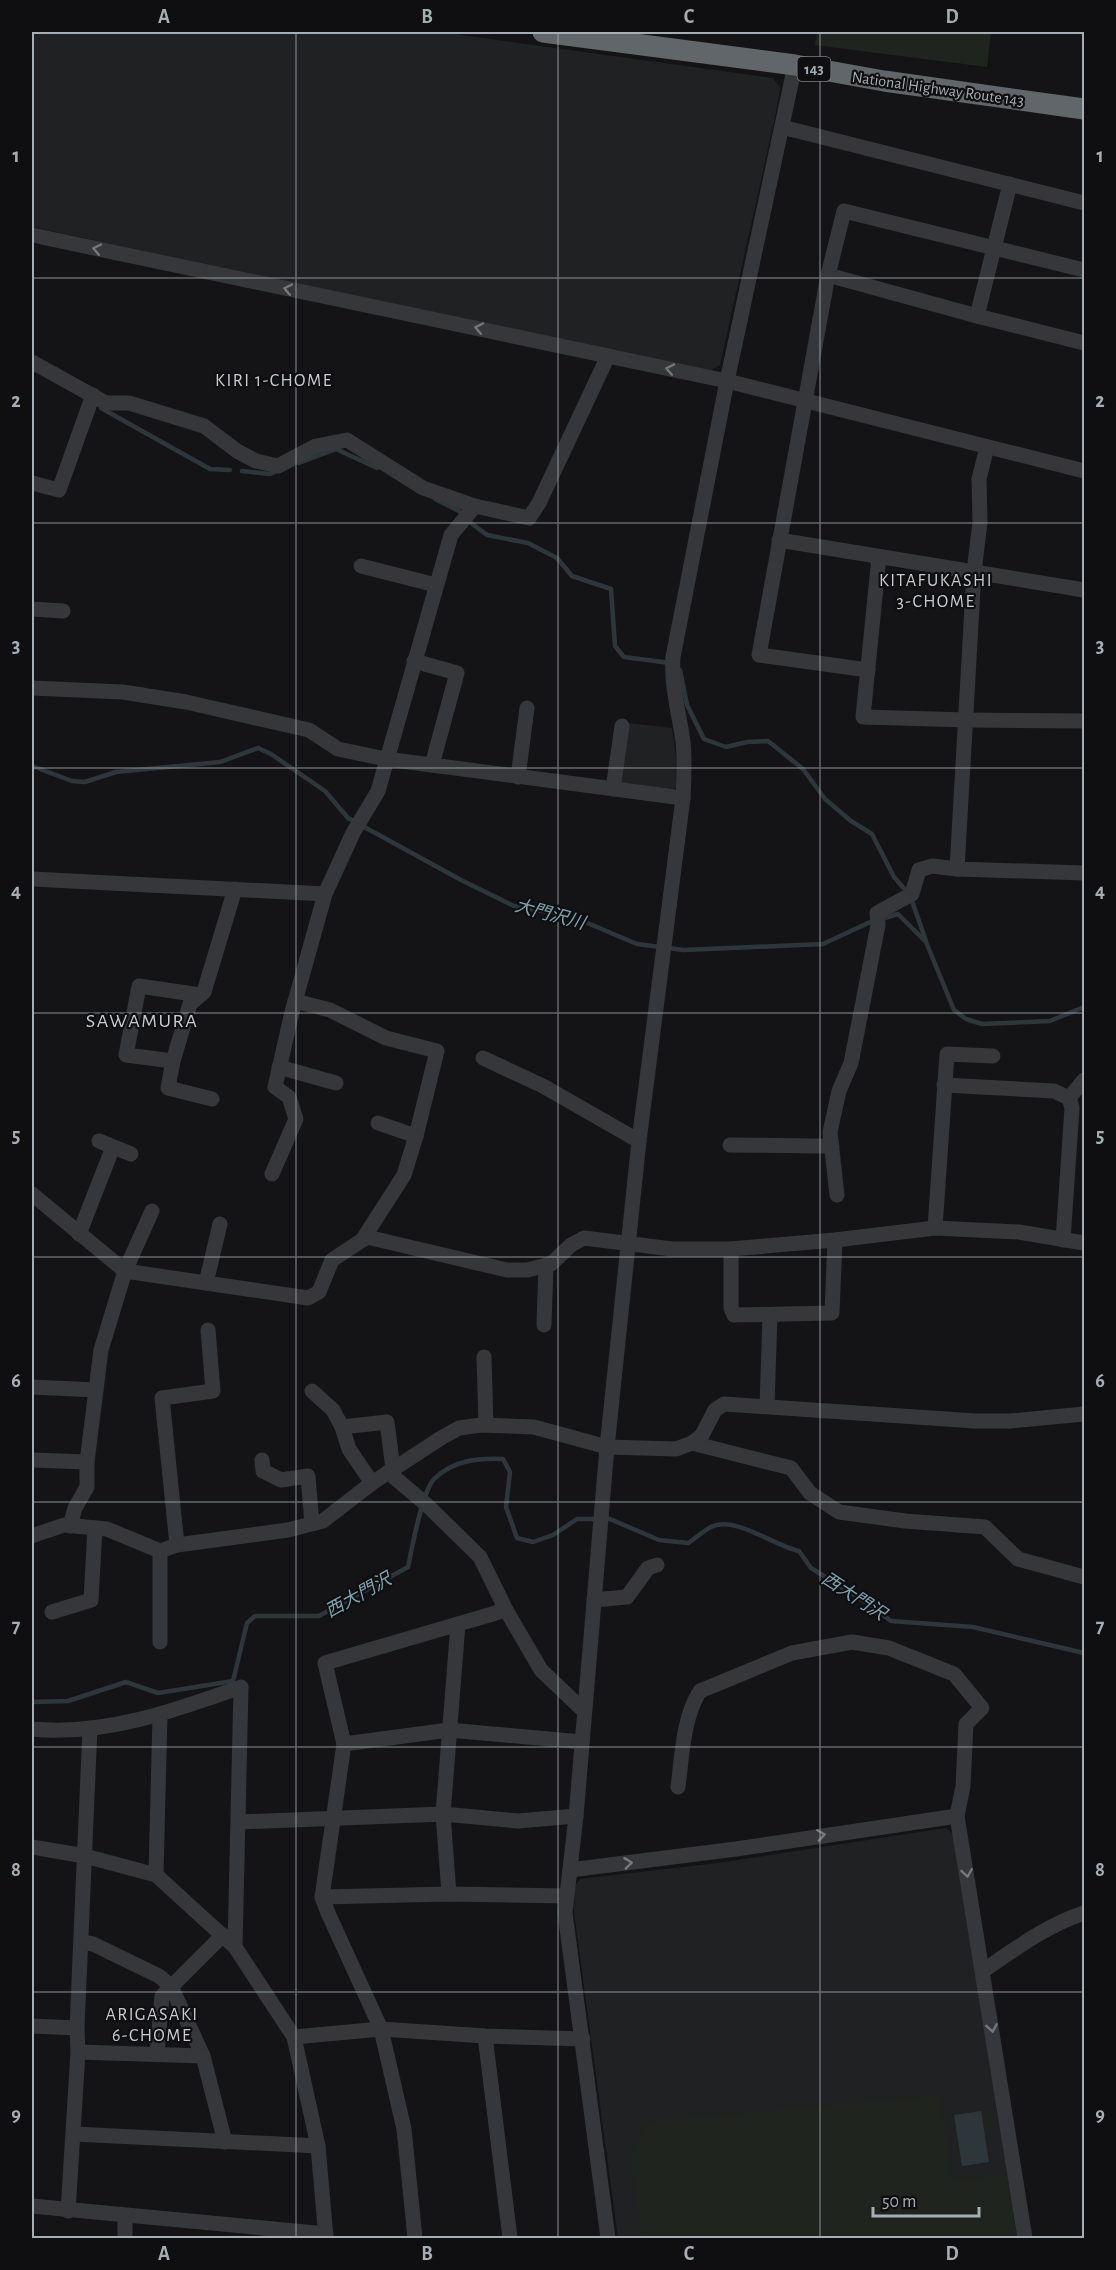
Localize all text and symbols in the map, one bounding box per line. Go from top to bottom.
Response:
text: A [158,7,170,27]
text: B [421,7,433,27]
text: C [684,7,695,27]
text: D [945,7,959,27]
road number: 143 [798,57,830,81]
street label: National Highway Route 143 [851,69,1025,110]
text: 1 [12,146,20,166]
text: 1 [1096,146,1104,166]
one-way arrow [92,243,102,256]
one-way arrow [283,283,293,296]
one-way arrow [474,323,484,336]
one-way arrow [665,363,675,376]
district label: KIRI 1-CHOME [215,372,333,390]
text: 2 [11,391,21,411]
text: 2 [1095,391,1105,411]
district label: KITAFUKASHI 3-CHOME [879,572,993,611]
text: 3 [12,636,20,656]
text: 3 [1096,636,1104,656]
text: 4 [11,881,21,901]
text: 4 [1095,881,1105,901]
water label: 大門沢川 [513,895,589,933]
district label: SAWAMURA [86,1011,198,1031]
text: 5 [12,1126,20,1146]
text: 5 [1096,1126,1104,1146]
text: 6 [11,1371,21,1391]
text: 6 [1095,1371,1105,1391]
water label: 西大門沢 [322,1568,396,1621]
water label: 西大門沢 [818,1568,891,1625]
text: 7 [12,1616,21,1636]
text: 7 [1096,1616,1105,1636]
one-way arrow [817,1830,826,1842]
one-way arrow [624,1857,633,1870]
text: 8 [11,1860,21,1880]
text: 8 [1095,1860,1105,1880]
one-way arrow [960,1868,973,1878]
district label: ARIGASAKI 6-CHOME [105,2006,199,2045]
one-way arrow [985,2023,998,2033]
text: 9 [11,2105,21,2125]
text: 9 [1095,2105,1105,2125]
scale bar [873,2180,980,2218]
text: 50 m [882,2193,916,2211]
text: A [158,2244,170,2264]
text: B [421,2244,433,2264]
text: C [684,2244,695,2264]
text: D [945,2244,959,2264]

